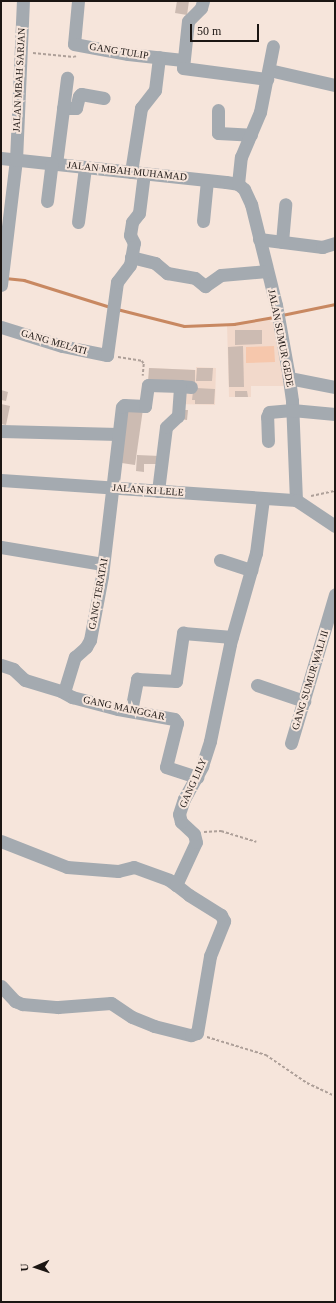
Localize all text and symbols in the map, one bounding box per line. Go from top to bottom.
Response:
scale bar [192,16,261,42]
text: 50 m [197,24,221,38]
street label: JALAN MBAH SARJAN [10,28,28,132]
street label: GANG TULIP [89,40,149,62]
street label: JALAN MBAH MUHAMAD [66,159,188,183]
street label: JALAN SUMUR GEDE [266,288,296,388]
street label: GANG MELATI [20,327,88,357]
street label: JALAN KI LELE [112,482,184,498]
street label: GANG TERATAI [86,557,110,631]
street label: GANG SUMUR WALI II [289,629,331,731]
street label: GANG MANGGAR [82,693,166,723]
street label: GANG LILY [177,756,209,810]
north arrow [16,1247,56,1287]
text: U [18,1263,30,1272]

